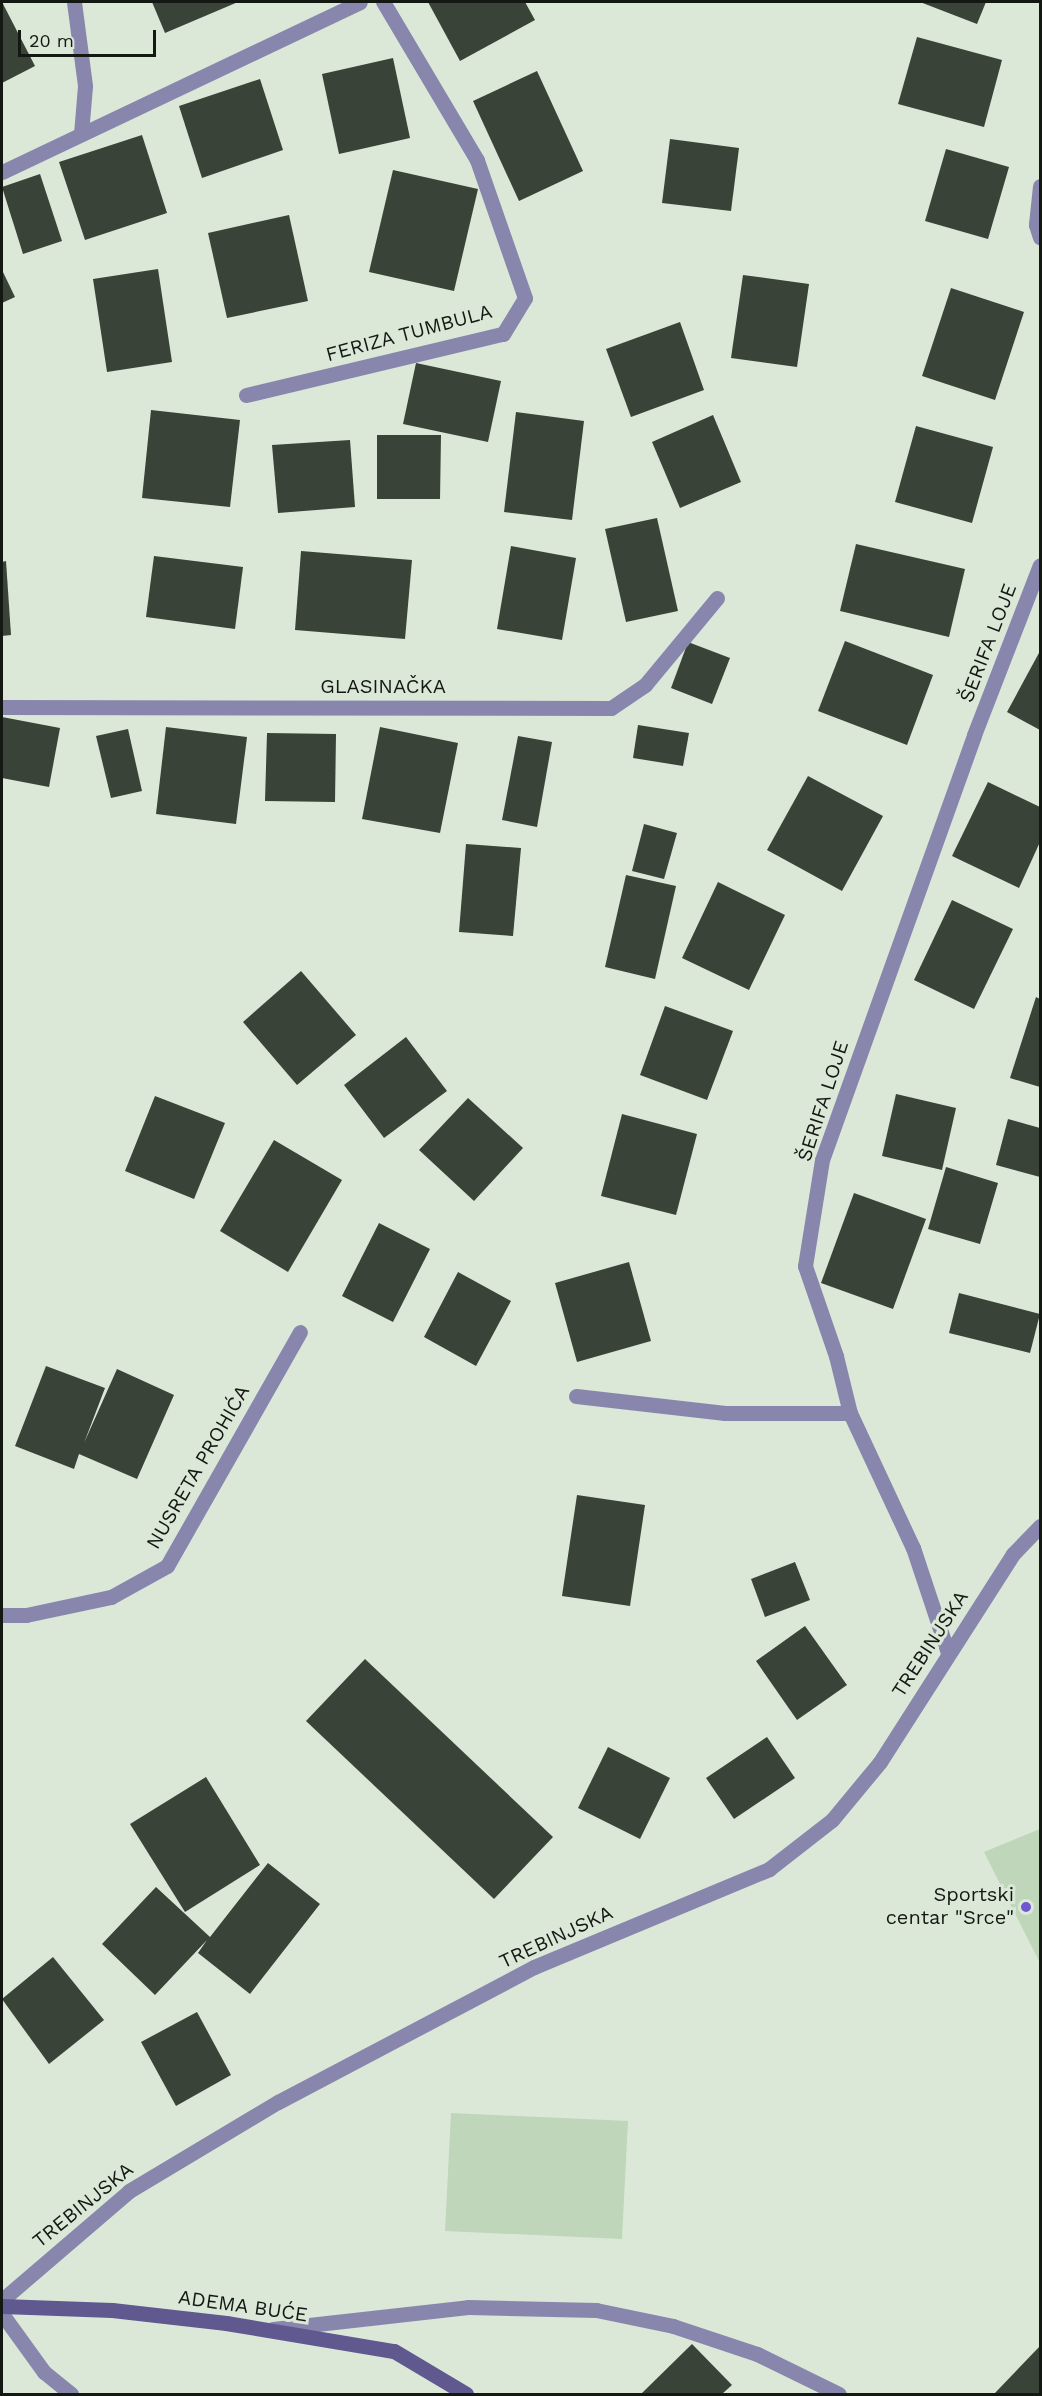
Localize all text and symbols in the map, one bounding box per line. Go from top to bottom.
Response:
scale bar [21,18,159,56]
text: 20 m [29,30,74,51]
street label: FERIZA TUMBULA [323,299,495,367]
street label: ŠERIFA LOJE [954,580,1022,706]
street label: GLASINAČKA [320,674,446,698]
street label: ŠERIFA LOJE [792,1037,854,1165]
street label: NUSRETA PROHIĆA [141,1381,255,1553]
street label: TREBINJSKA [887,1586,973,1702]
place label: Sportski centar "Srce" [885,1883,1014,1930]
street label: TREBINJSKA [496,1900,616,1974]
marker: Sportski centar "Srce" [1019,1900,1033,1914]
street label: TREBINJSKA [28,2157,138,2253]
street label: ADEMA BUĆE [176,2285,310,2327]

